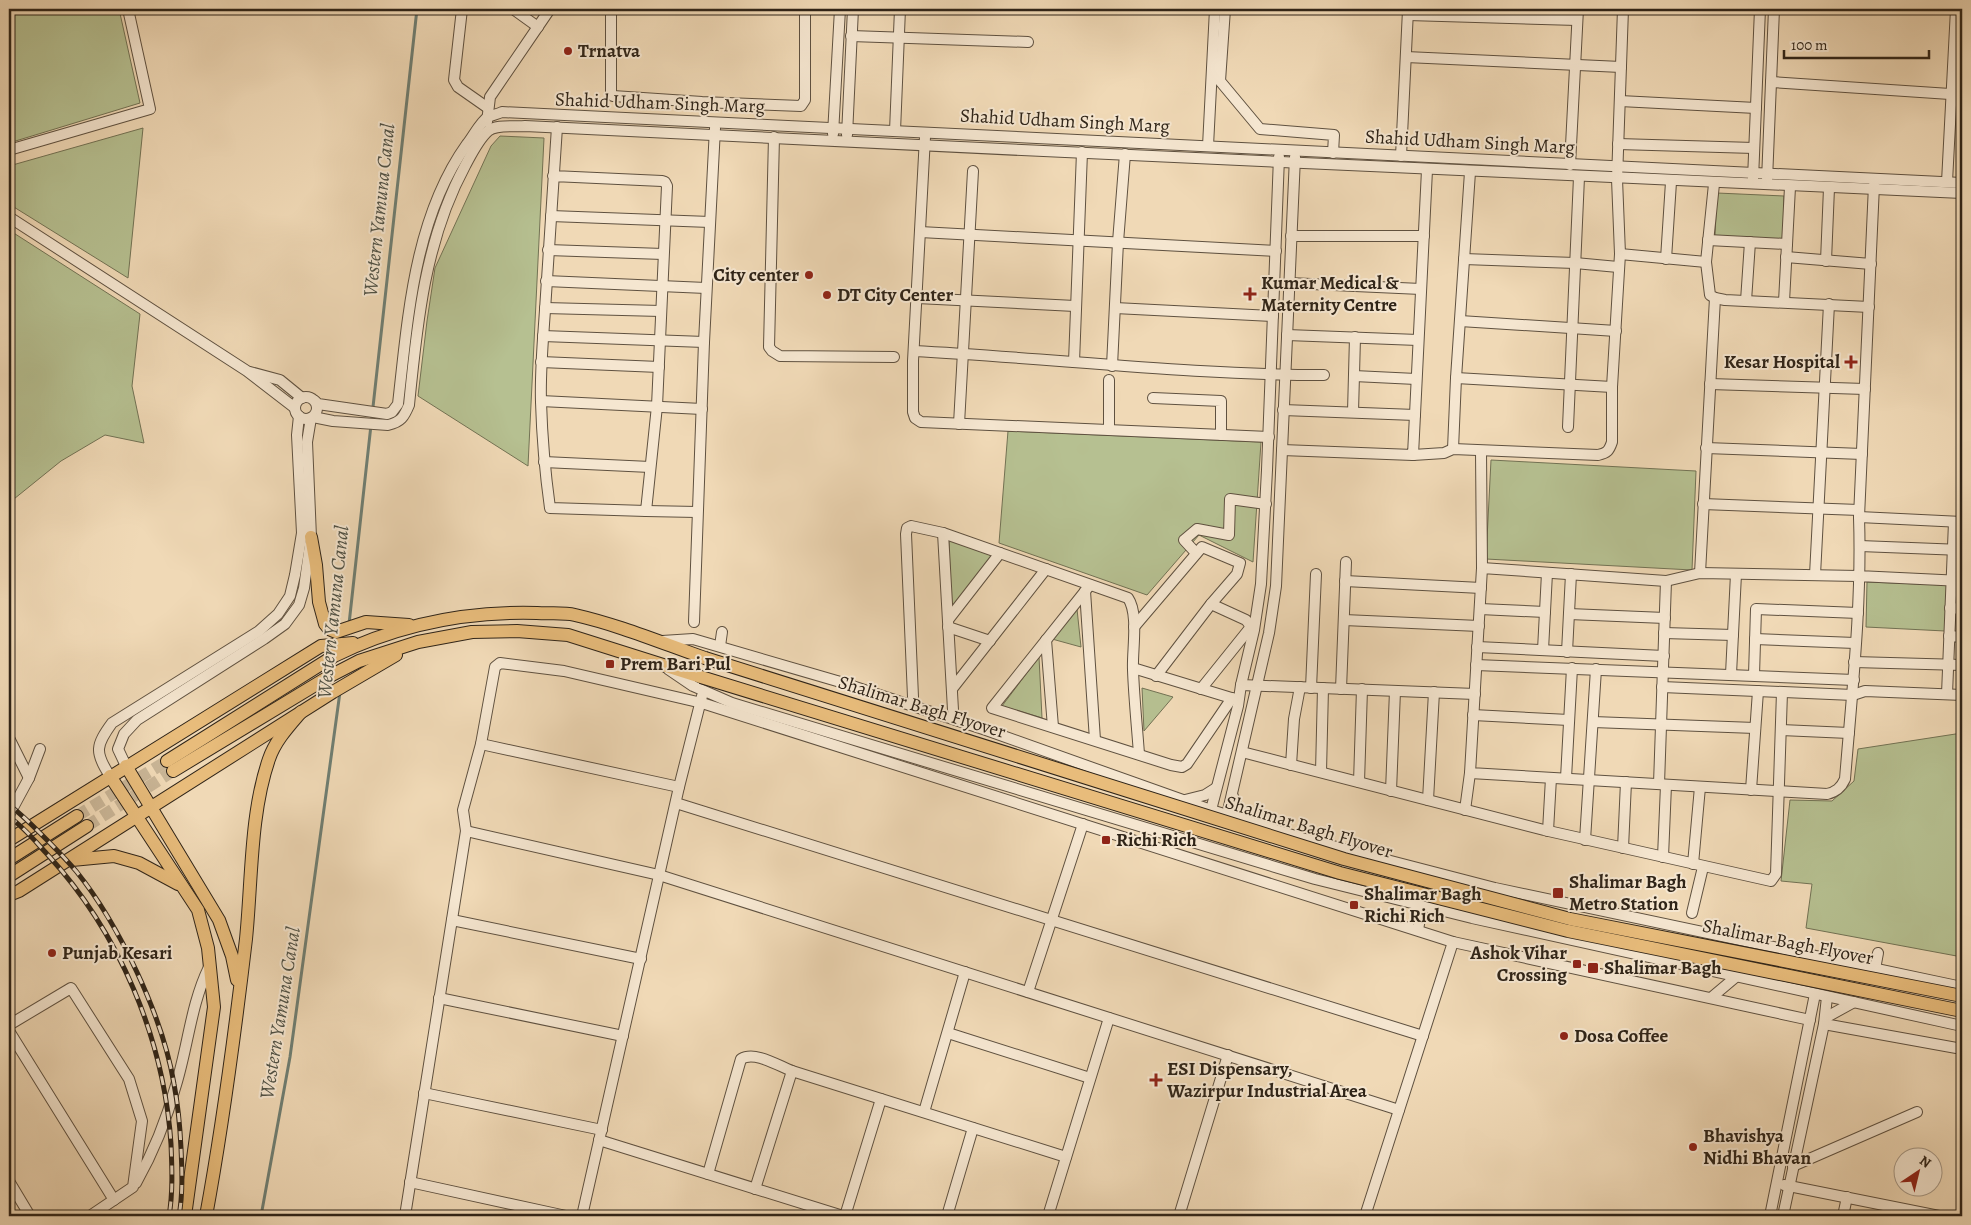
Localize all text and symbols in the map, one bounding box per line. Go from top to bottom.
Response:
scale bar [1784,28,1928,60]
text: 100 m [1791,35,1828,55]
place label: Trnatva [578,38,641,64]
marker: Trnatva [562,45,574,57]
street label: Shahid Udham Singh Marg [555,86,766,120]
street label: Shahid Udham Singh Marg [959,103,1171,140]
water label: Western Yamuna Canal [356,122,402,298]
street label: Shahid Udham Singh Marg [1364,124,1576,161]
place label: City center [713,262,799,288]
marker: City center [803,269,815,281]
place label: Kumar Medical & Maternity Centre [1261,270,1399,318]
place label: DT City Center [837,282,953,308]
marker: Kumar Medical & Maternity Centre [1243,287,1257,301]
marker: DT City Center [821,289,833,301]
place label: Kesar Hospital [1724,349,1840,375]
marker: Kesar Hospital [1844,355,1858,369]
water label: Western Yamuna Canal [310,524,356,700]
place label: Prem Bari Pul [620,651,731,677]
marker: Prem Bari Pul [604,658,616,670]
street label: Shalimar Bagh Flyover [835,669,1009,745]
street label: Shalimar Bagh Flyover [1222,789,1396,865]
place label: Richi Rich [1116,827,1197,853]
marker: Richi Rich [1100,834,1112,846]
place label: Shalimar Bagh Metro Station [1569,869,1687,917]
place label: Shalimar Bagh Richi Rich [1364,881,1482,929]
marker: Shalimar Bagh Metro Station [1551,886,1565,900]
marker: Shalimar Bagh Richi Rich [1348,899,1360,911]
street label: Shalimar Bagh Flyover [1700,913,1876,971]
water label: Western Yamuna Canal [253,925,307,1101]
place label: Punjab Kesari [62,940,173,966]
place label: Ashok Vihar Crossing [1469,940,1567,988]
marker: Punjab Kesari [46,947,58,959]
place label: Shalimar Bagh [1604,955,1722,981]
marker: Ashok Vihar Crossing [1571,958,1583,970]
marker: Shalimar Bagh [1586,961,1600,975]
place label: Dosa Coffee [1574,1023,1669,1049]
marker: Dosa Coffee [1558,1030,1570,1042]
place label: ESI Dispensary, Wazirpur Industrial Area [1166,1056,1368,1104]
marker: ESI Dispensary, Wazirpur Industrial Area [1149,1073,1163,1087]
place label: Bhavishya Nidhi Bhavan [1703,1123,1812,1171]
marker: Bhavishya Nidhi Bhavan [1687,1141,1699,1153]
north arrow [1894,1148,1944,1198]
text: N [1916,1151,1935,1172]

